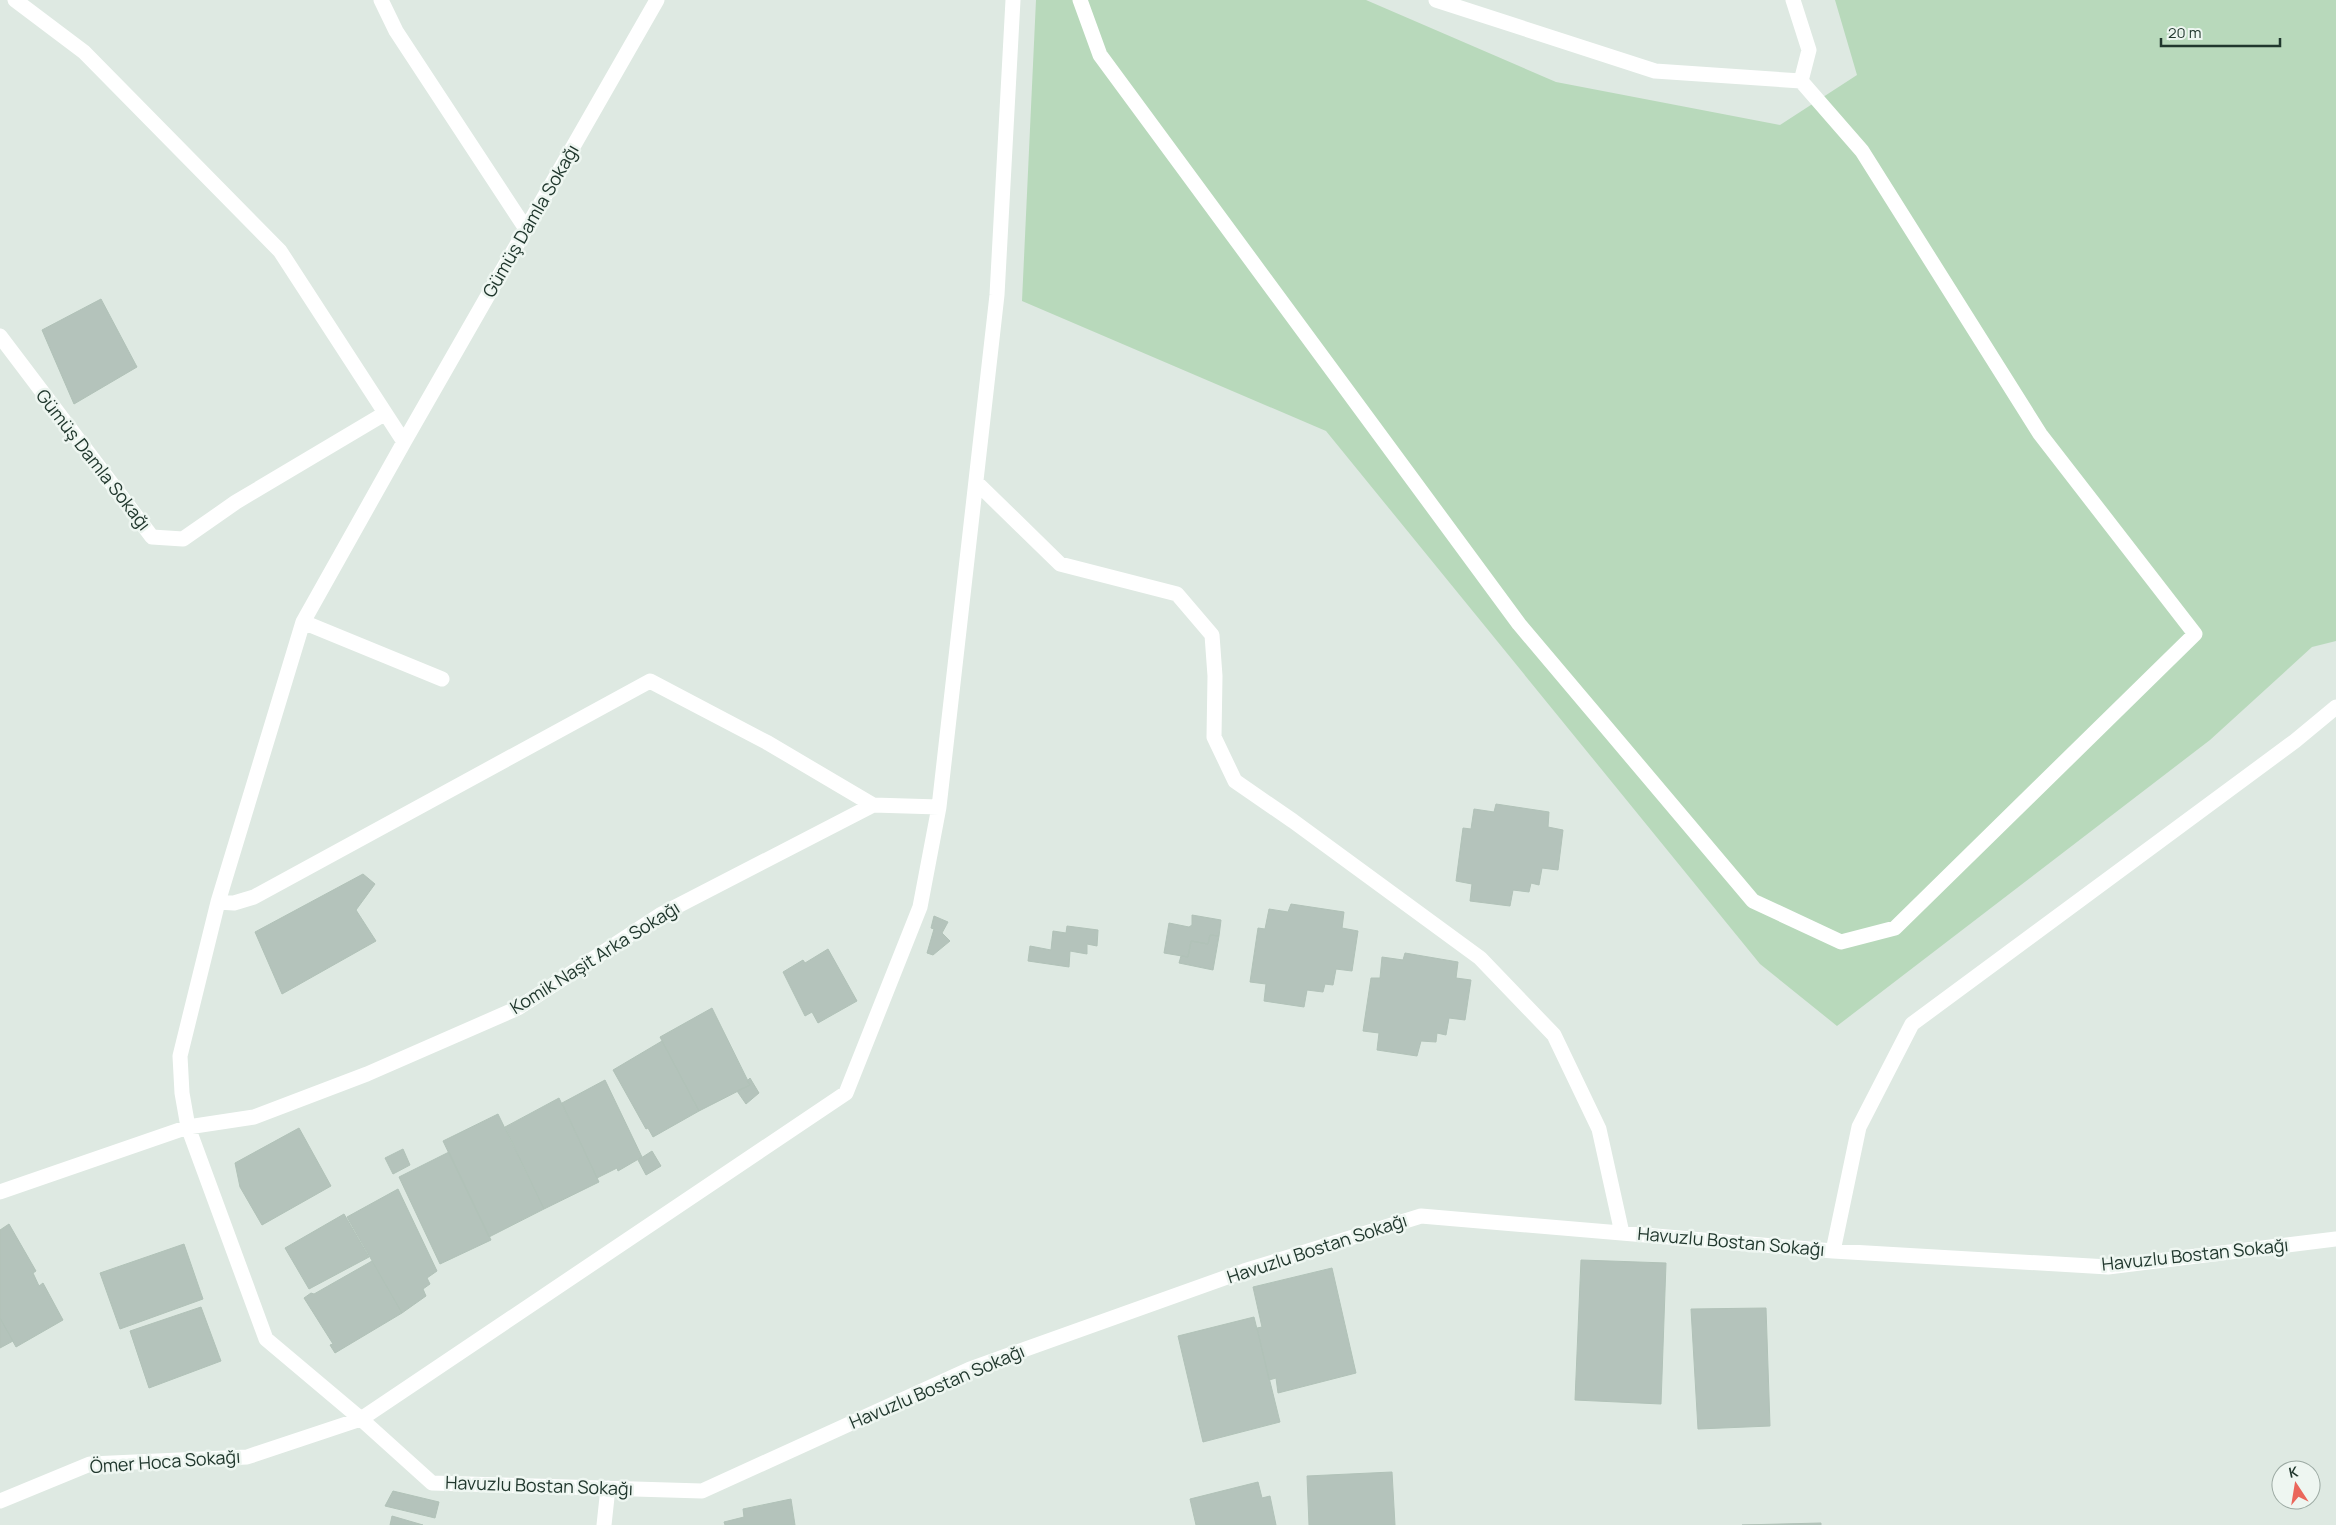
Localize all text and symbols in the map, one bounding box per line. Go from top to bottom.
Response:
scale bar [2161,15,2280,47]
text: 20 m [2168,22,2201,43]
street label: Gümüş Damla Sokağı [476,140,584,301]
street label: Gümüş Damla Sokağı [31,384,157,535]
street label: Komik Naşit Arka Sokağı [505,895,684,1019]
street label: Havuzlu Bostan Sokağı [1224,1208,1410,1288]
street label: Havuzlu Bostan Sokağı [1636,1221,1826,1261]
street label: Havuzlu Bostan Sokağı [2100,1232,2290,1276]
street label: Havuzlu Bostan Sokağı [845,1338,1028,1434]
street label: Ömer Hoca Sokağı [89,1444,241,1478]
north arrow [2271,1460,2321,1510]
text: K [2287,1461,2301,1482]
street label: Havuzlu Bostan Sokağı [445,1470,633,1500]

